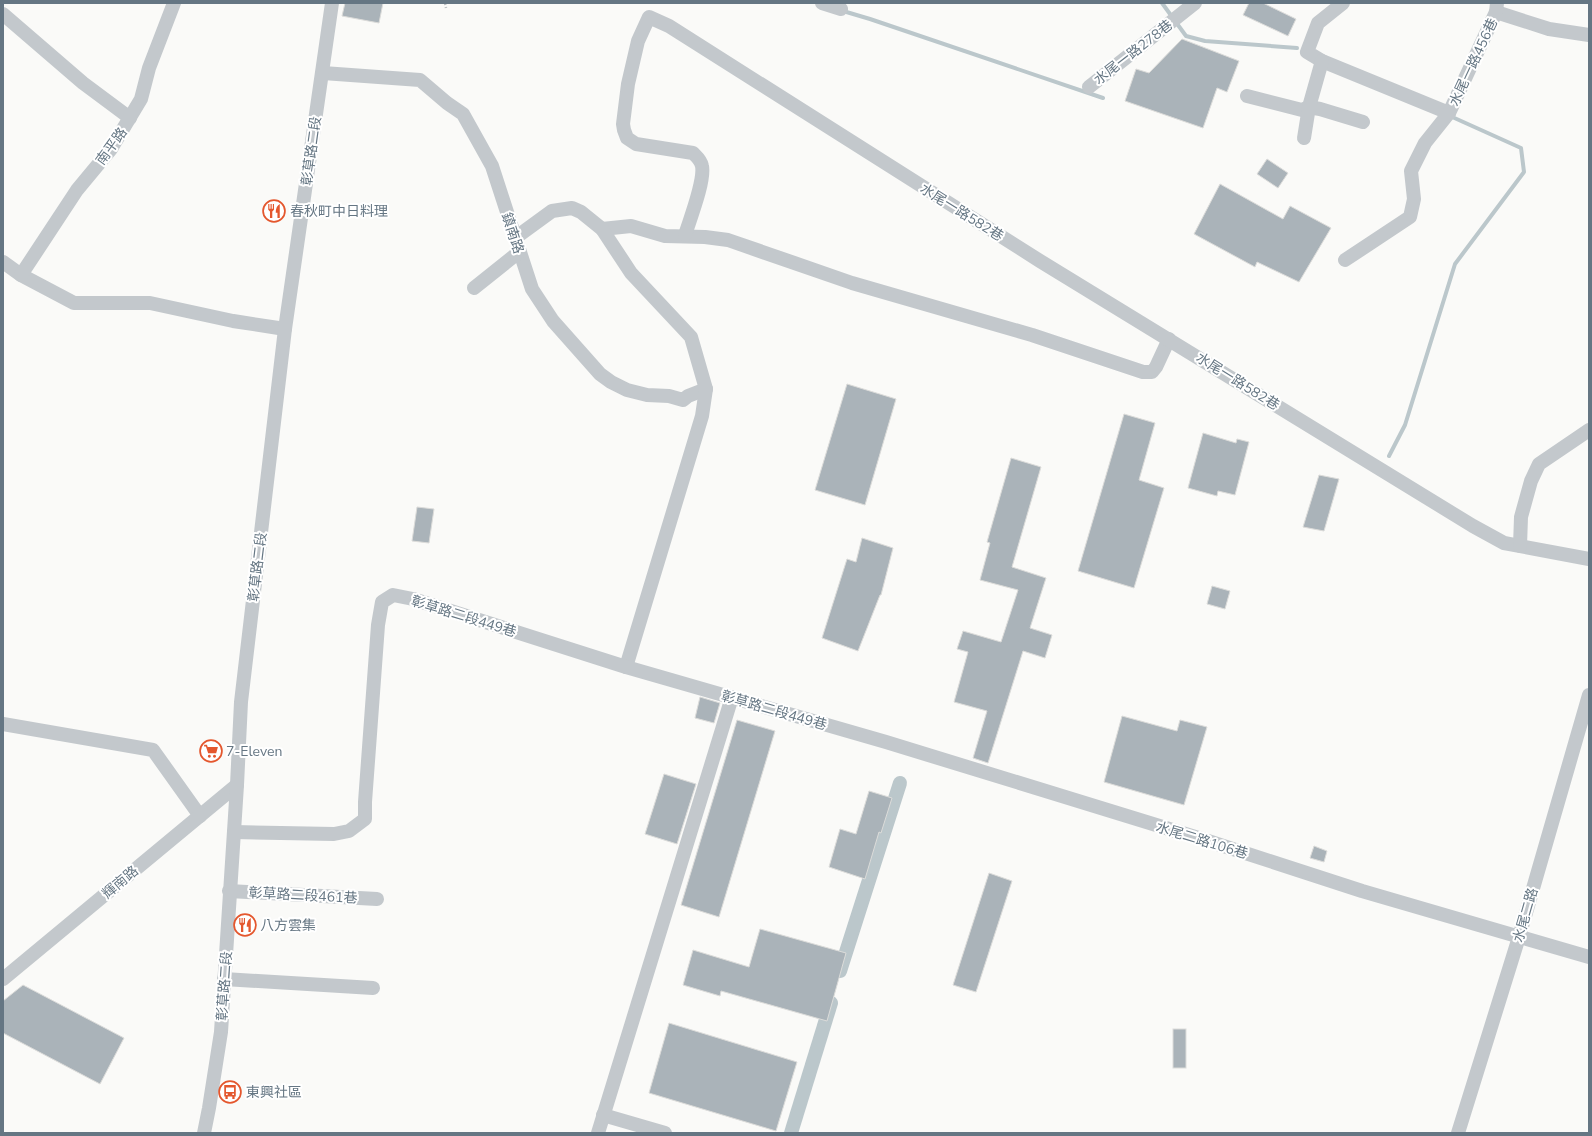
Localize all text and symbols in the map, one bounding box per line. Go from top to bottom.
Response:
street label: 水尾一路456巷 [1445,15,1502,109]
street label: 水尾一路278巷 [1090,16,1177,89]
street label: 彰草路二段 [297,115,326,187]
street label: 南平路 [91,124,131,169]
street label: 水尾一路582巷 [916,179,1007,246]
restaurant icon: 春秋町中日料理 [261,198,287,224]
place label: 春秋町中日料理 [290,202,388,221]
street label: 鎮南路 [497,210,528,256]
street label: 水尾一路582巷 [1192,348,1283,415]
street label: 彰草路二段 [244,531,271,603]
street label: 彰草路二段449巷 [409,591,519,642]
street label: 彰草路二段449巷 [719,686,829,735]
supermarket icon: 7-Eleven [198,738,224,764]
place label: 7-Eleven [226,742,282,761]
street label: 水尾二路106巷 [1154,817,1250,863]
street label: 輝南路 [98,862,143,903]
street label: 彰草路二段461巷 [248,883,358,908]
street label: 水尾二路 [1509,886,1542,945]
restaurant icon: 八方雲集 [232,912,258,938]
place label: 八方雲集 [260,916,316,935]
street label: 彰草路二段 [213,950,236,1022]
bus stop icon: 東興社區 [217,1079,243,1105]
place label: 東興社區 [246,1083,302,1102]

